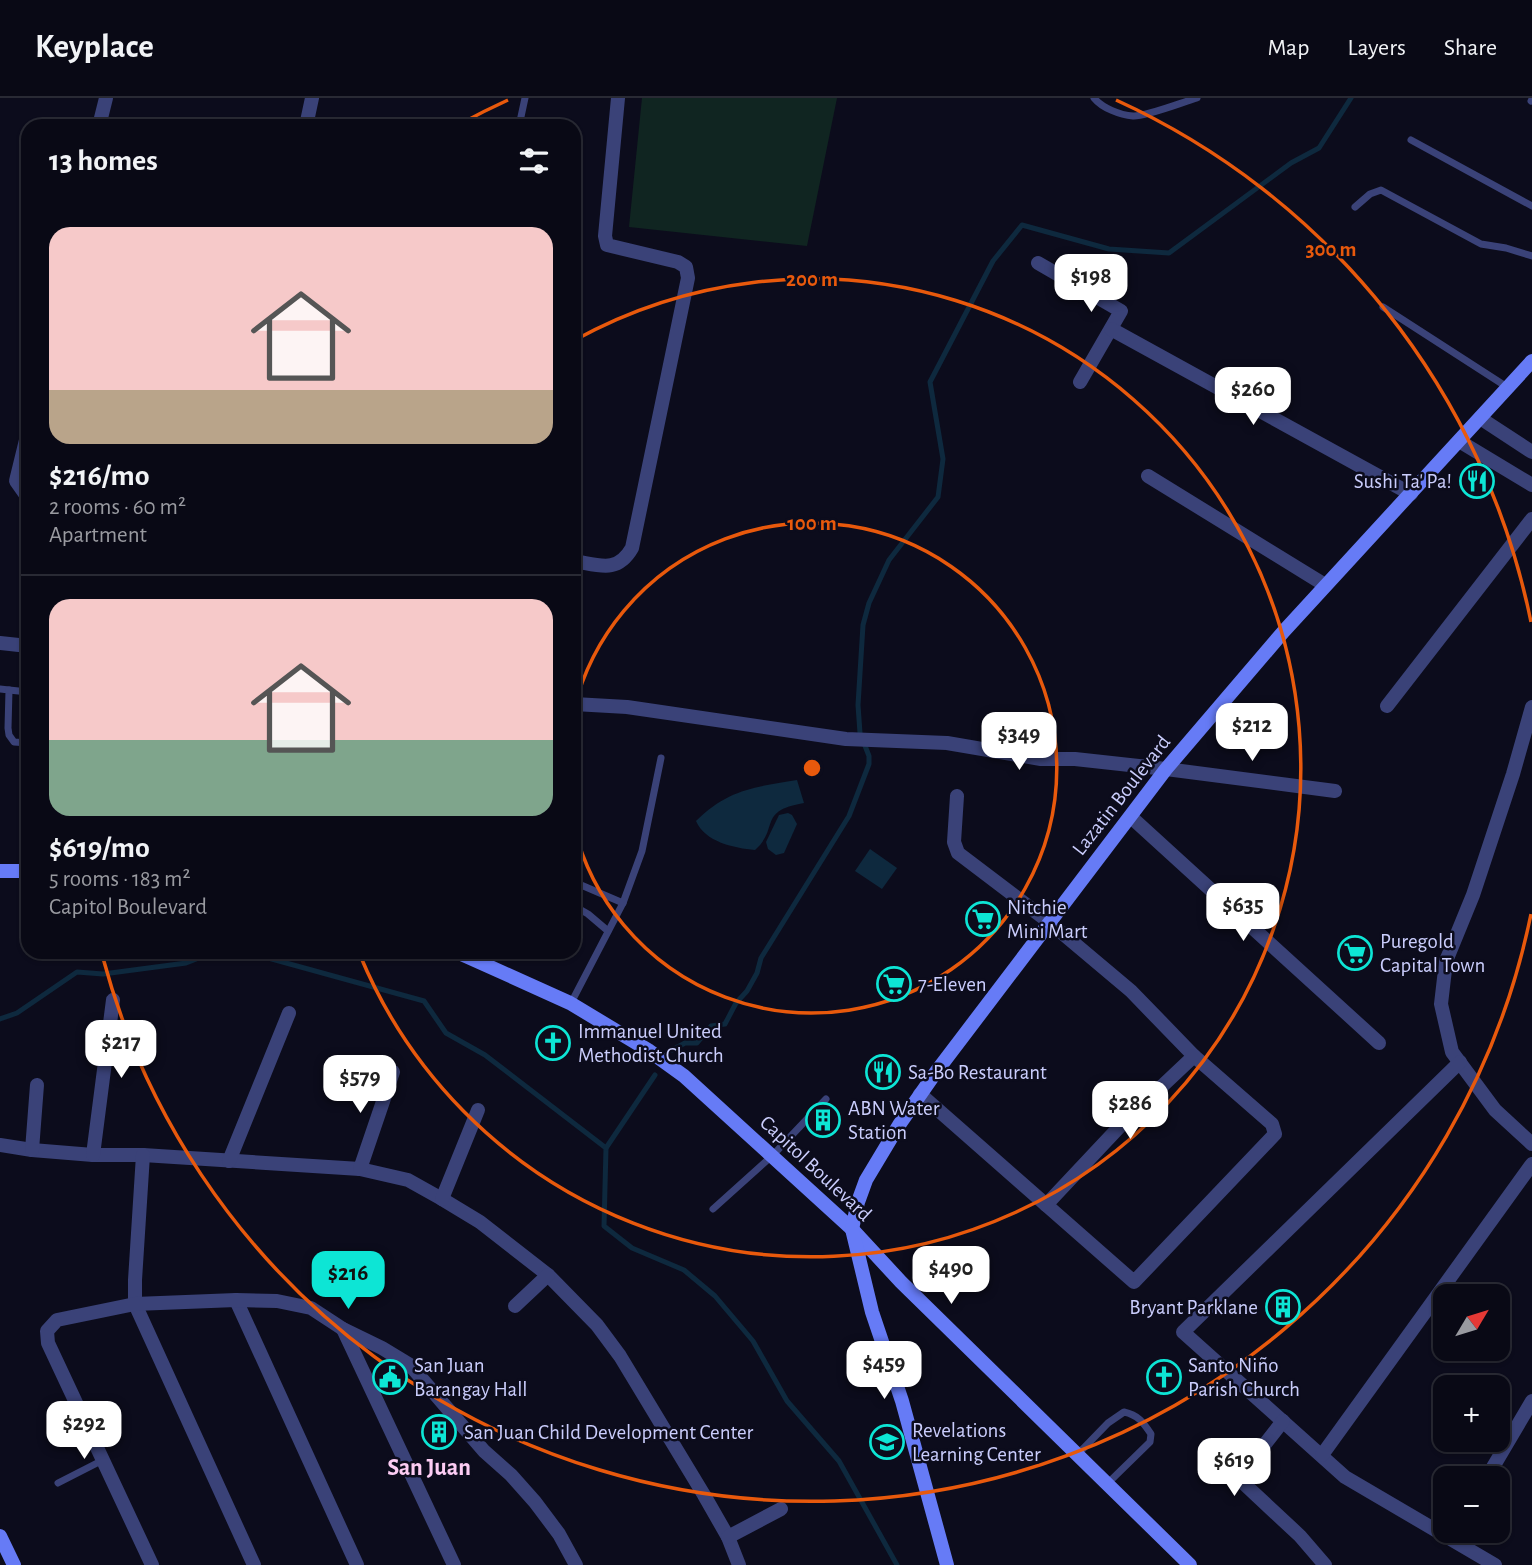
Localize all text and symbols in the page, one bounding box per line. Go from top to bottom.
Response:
text: Keyplace [35,31,154,64]
text: Map [1267,36,1309,60]
text: Layers [1347,36,1406,60]
text: Share [1444,36,1497,60]
icon: filters [515,142,553,180]
text: 13 homes [49,146,158,176]
text: 300 m [1305,239,1357,260]
pin: $198 [1050,254,1132,314]
text: $198 [1070,265,1112,288]
text: 200 m [786,269,838,290]
icon: home [238,273,364,399]
pin: $260 [1212,368,1294,427]
text: $260 [1231,378,1275,401]
text: $216/mo [49,461,149,491]
restaurant icon: Sushi Ta' Pa! [1458,462,1496,500]
place label: Sushi Ta' Pa! [1354,471,1452,492]
text: 2 rooms · 60 m² [49,496,186,519]
text: 100 m [787,513,837,534]
text: Apartment [49,524,147,547]
icon: home [238,645,364,771]
pin: $212 [1211,704,1293,763]
pin: $349 [978,712,1060,772]
text: $212 [1232,714,1272,737]
text: $349 [998,723,1040,746]
street label: Lazatin Boulevard [1068,731,1175,859]
centre of rings [800,756,824,780]
text: $619/mo [49,833,150,863]
text: 5 rooms · 183 m² [49,868,190,891]
pin: $635 [1202,884,1284,943]
text: $635 [1222,894,1264,917]
text: Capitol Boulevard [49,896,207,919]
place label: Nitchie Mini Mart [1007,897,1088,942]
supermarket icon: Nitchie Mini Mart [964,900,1002,938]
place label: Puregold Capital Town [1380,931,1485,976]
supermarket icon: Puregold Capital Town [1336,934,1374,972]
supermarket icon: 7-Eleven [875,965,913,1003]
place label: 7-Eleven [918,974,987,995]
pin: $217 [80,1020,162,1080]
place label: Immanuel United Methodist Church [578,1021,724,1066]
church icon: Immanuel United Methodist Church [534,1024,572,1062]
text: $217 [101,1031,141,1054]
restaurant icon: Sa-Bo Restaurant [864,1053,902,1091]
pin: $579 [319,1056,401,1115]
place label: Sa-Bo Restaurant [908,1062,1047,1083]
text: $579 [339,1066,381,1089]
pin: $286 [1089,1082,1171,1141]
text: $286 [1108,1092,1152,1115]
place label: ABN Water Station [848,1098,940,1143]
building icon: ABN Water Station [804,1101,842,1139]
street label: Capitol Boulevard [756,1111,876,1225]
pin: $490 [910,1246,992,1306]
pin: $216 [307,1252,389,1311]
text: $490 [928,1257,974,1280]
text: $216 [328,1262,368,1285]
north arrow [1433,1284,1510,1362]
map controls [1433,1284,1510,1543]
building icon: Bryant Parklane [1264,1288,1302,1326]
place label: Bryant Parklane [1129,1297,1258,1318]
pin: $459 [843,1342,925,1401]
text: $459 [863,1352,905,1375]
place label: San Juan Barangay Hall [414,1355,528,1400]
place label: Santo Niño Parish Church [1188,1355,1300,1400]
public building icon: San Juan Barangay Hall [371,1358,409,1396]
church icon: Santo Niño Parish Church [1145,1358,1183,1396]
button: + [1433,1375,1510,1452]
pin: $292 [43,1402,125,1461]
text: $292 [62,1412,106,1435]
building icon: San Juan Child Development Center [420,1413,458,1451]
place label: Revelations Learning Center [912,1420,1041,1465]
place label: San Juan Child Development Center [464,1422,754,1443]
school or university icon: Revelations Learning Center [868,1423,906,1461]
pin: $619 [1193,1438,1275,1498]
text: $619 [1214,1449,1254,1472]
district label: San Juan [387,1456,471,1480]
button: − [1433,1466,1510,1543]

